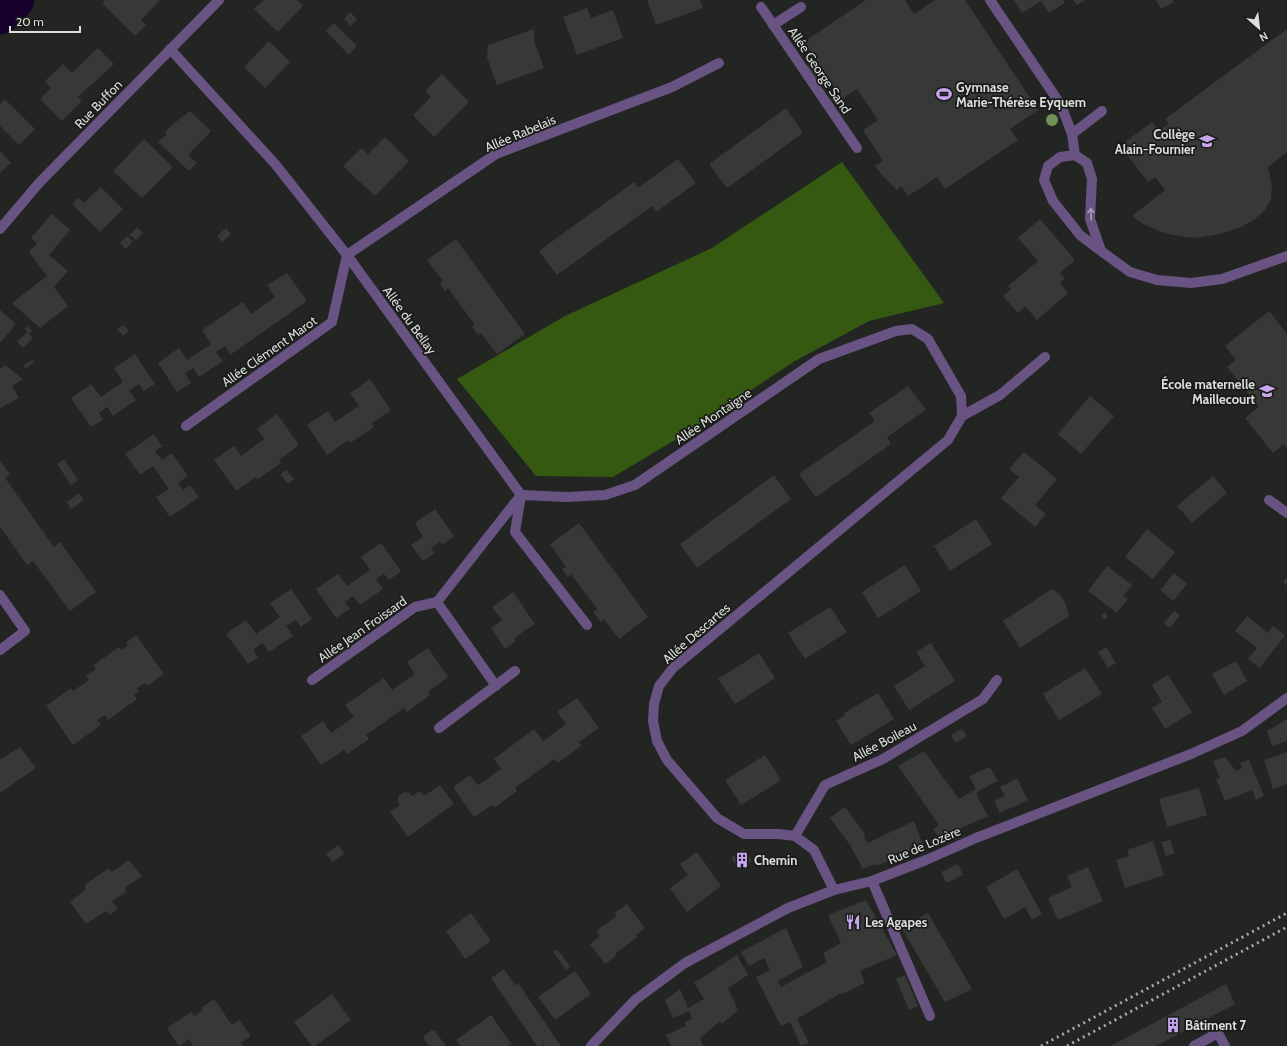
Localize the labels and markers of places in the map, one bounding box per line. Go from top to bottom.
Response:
place label: Gymnase Marie-Thérèse Eyquem [956,79,1086,110]
sports icon: Gymnase Marie-Thérèse Eyquem [935,85,953,103]
place label: Collège Alain-Fournier [1115,126,1196,157]
school or university icon: Collège Alain-Fournier [1198,132,1216,150]
place label: École maternelle Maillecourt [1161,375,1256,407]
school or university icon: École maternelle Maillecourt [1258,382,1276,400]
building icon: Chemin [733,851,751,869]
place label: Chemin [754,852,797,868]
restaurant icon: Les Agapes [844,913,862,931]
place label: Les Agapes [865,914,928,930]
building icon: Bâtiment 7 [1164,1016,1182,1034]
place label: Bâtiment 7 [1185,1017,1247,1033]

